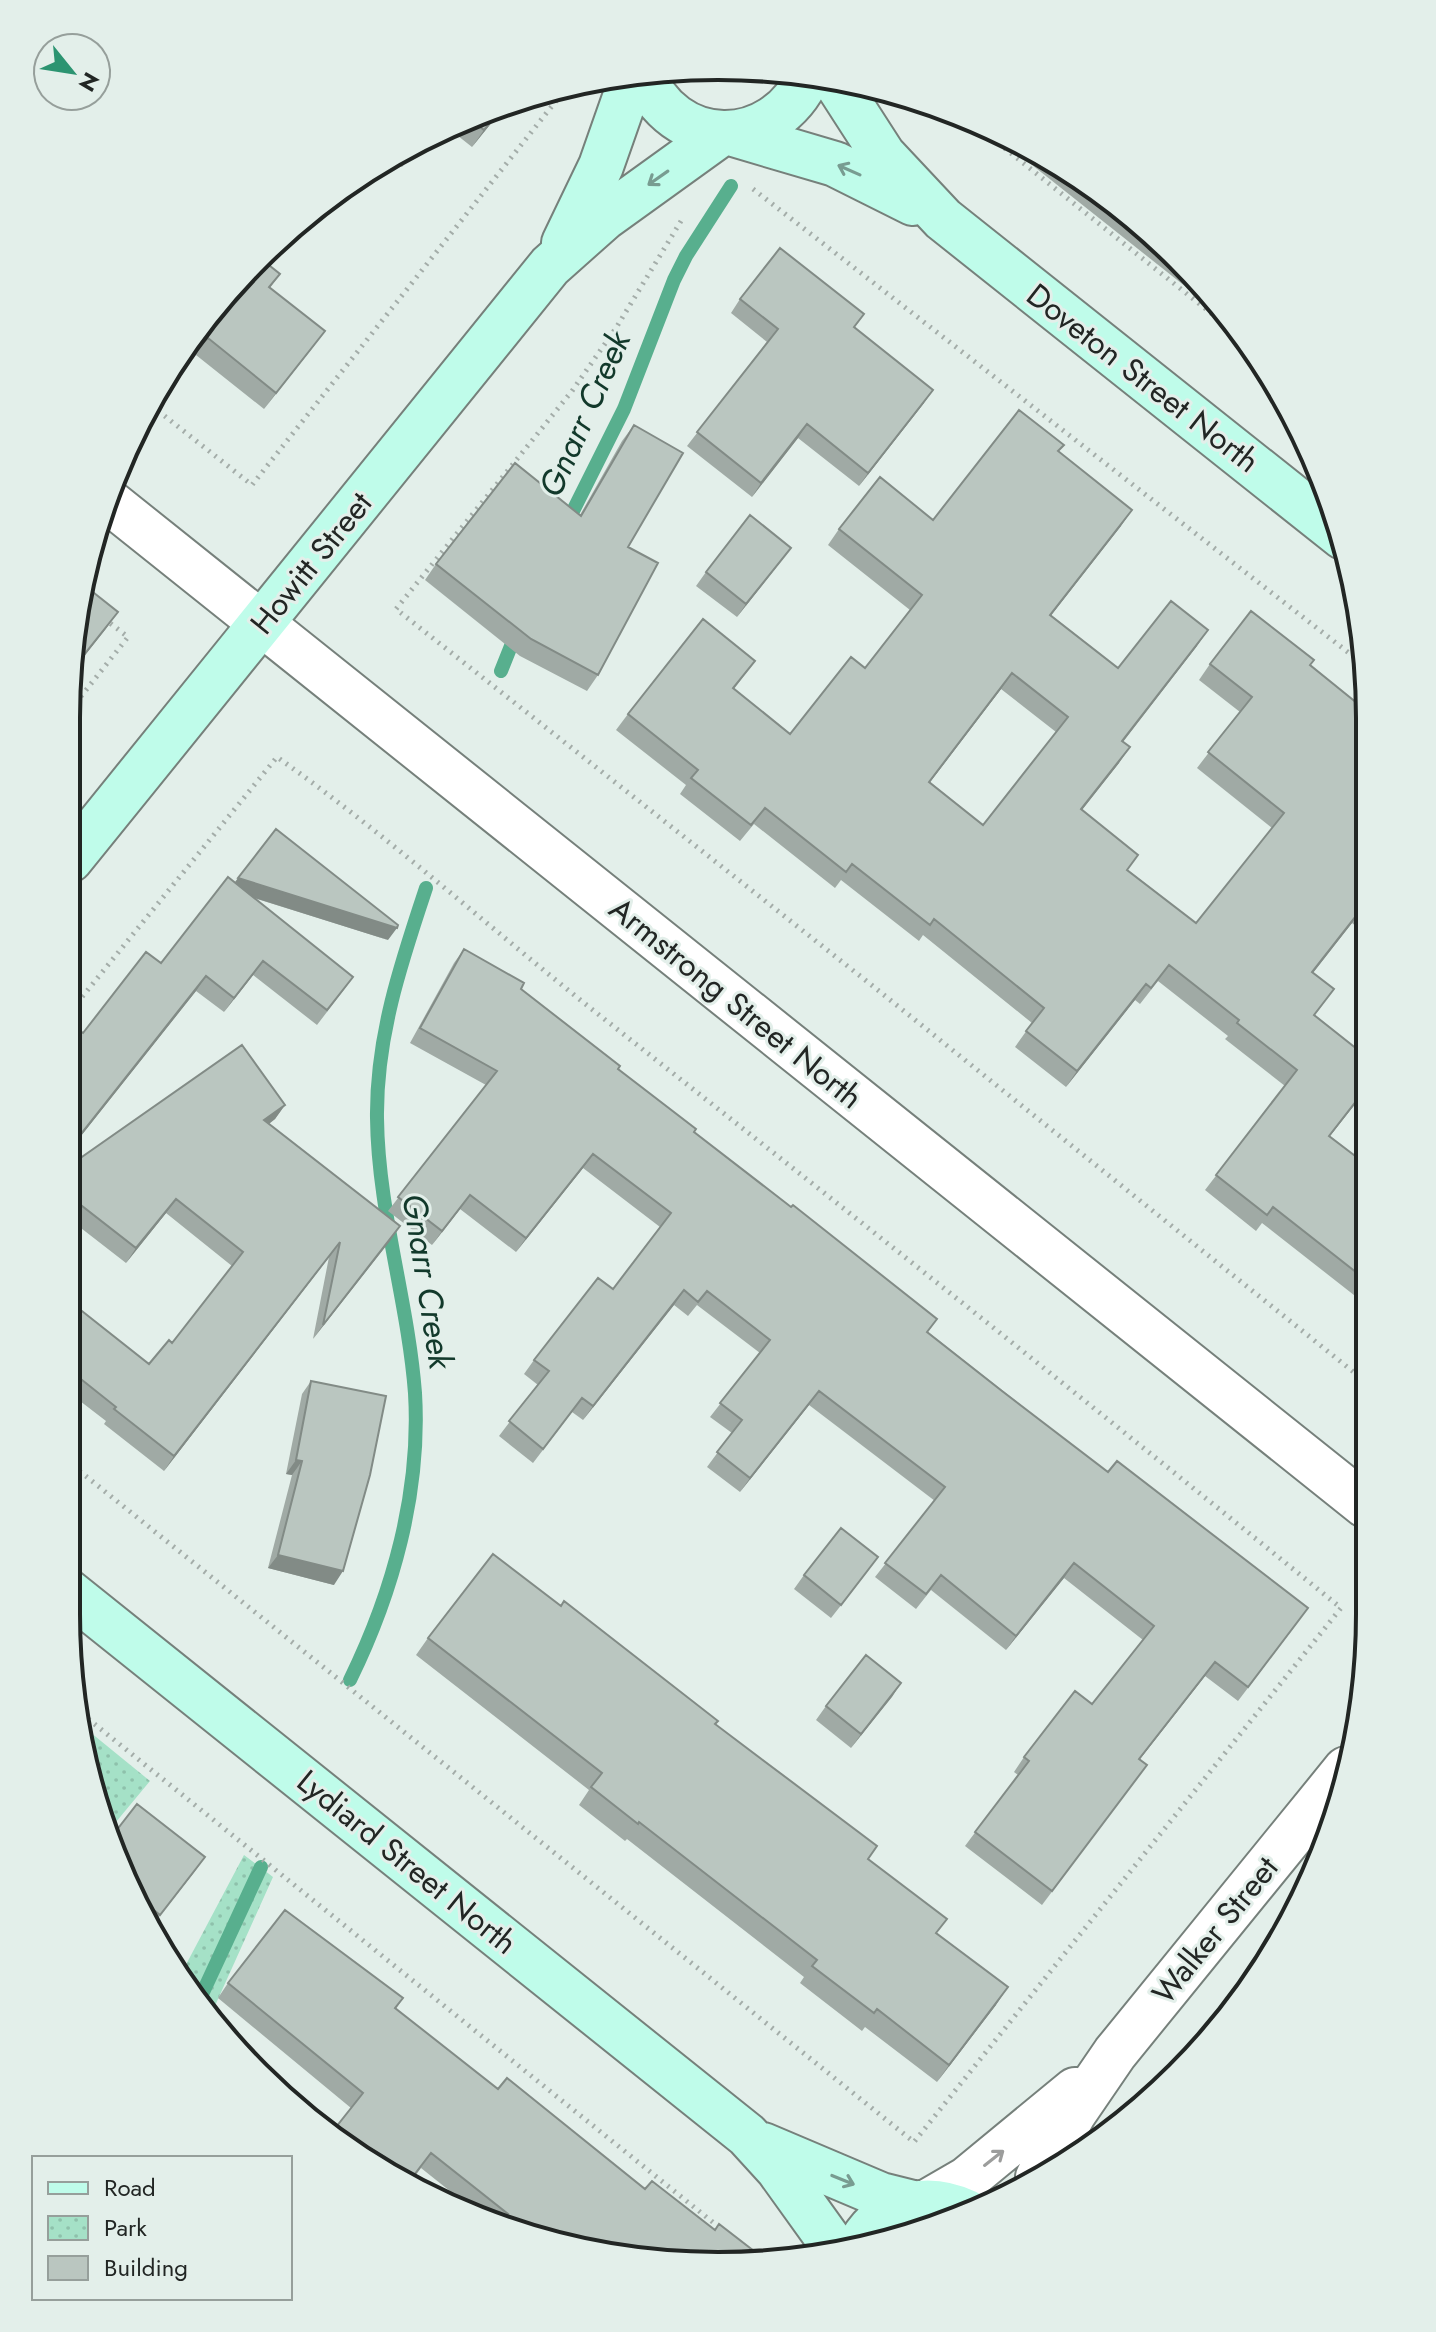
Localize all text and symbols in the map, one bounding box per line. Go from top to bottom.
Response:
north arrow [32,32,112,112]
text: N [71,66,108,98]
one-way arrow [837,162,861,177]
one-way arrow [648,169,669,186]
street label: Doveton Street North [1017,272,1269,484]
water label: Gnarr Creek [526,322,643,505]
street label: Howitt Street [239,482,383,644]
street label: Armstrong Street North [600,886,872,1120]
water label: Gnarr Creek [390,1190,466,1374]
street label: Lydiard Street North [287,1759,527,1965]
street label: Walker Street [1141,1846,1289,2014]
one-way arrow [983,2149,1004,2166]
legend [32,2156,292,2300]
text: Road [104,2170,156,2205]
one-way arrow [830,2173,855,2188]
text: Park [104,2210,147,2245]
text: Building [104,2250,188,2285]

